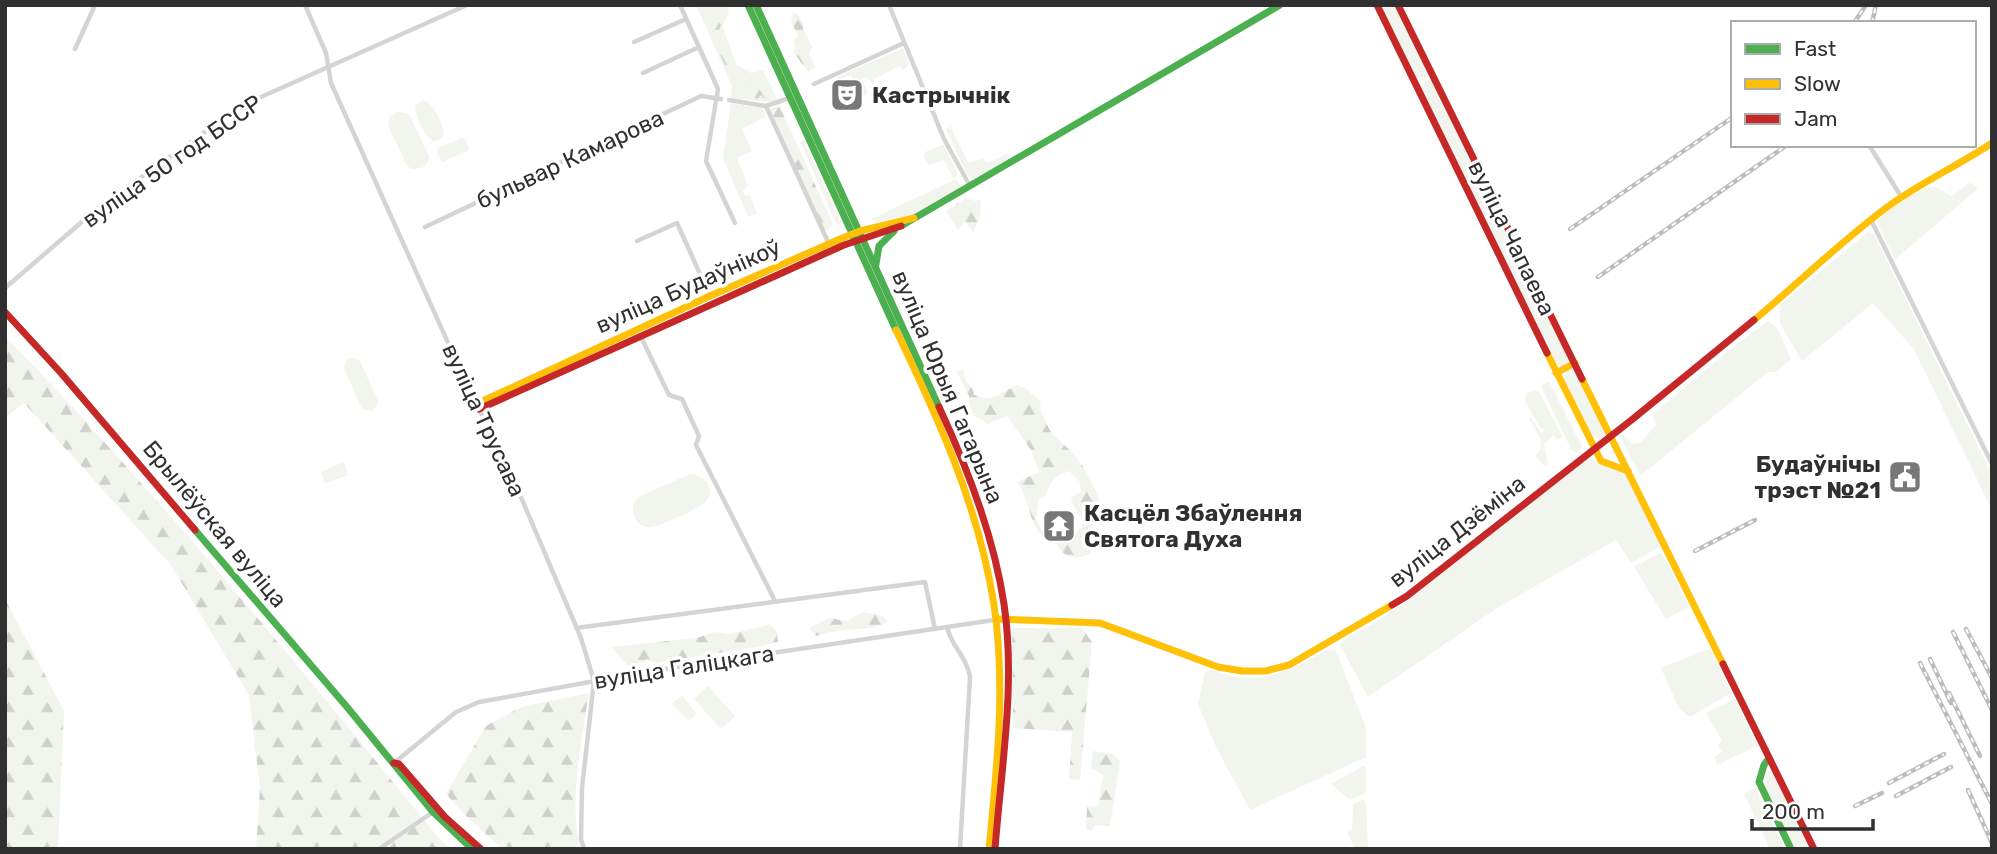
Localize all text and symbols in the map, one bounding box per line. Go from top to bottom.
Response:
legend [1731,21,1976,147]
text: Fast [1794,36,1836,61]
text: Slow [1794,71,1841,96]
theatre icon: Кастрычнік [828,76,866,114]
place label: Кастрычнік [872,81,1010,109]
street label: вуліца 50 год БССР [77,89,267,233]
street label: бульвар Камарова [472,103,668,215]
text: Jam [1794,106,1838,131]
street label: вуліца Чапаева [1462,156,1562,320]
street label: вуліца Будаўнікоў [591,233,785,339]
street label: вуліца Юрыя Гагарына [886,266,1010,508]
street label: вуліца Трусава [436,339,532,501]
street label: Брылёўская вуліца [137,435,293,613]
place label: Будаўнічы трэст №21 [1755,450,1881,504]
public building icon: Будаўнічы трэст №21 [1886,458,1924,496]
street label: вуліца Дзёміна [1383,469,1531,593]
place label: Касцёл Збаўлення Святога Духа [1084,499,1302,553]
temple icon: Касцёл Збаўлення Святога Духа [1040,507,1078,545]
street label: вуліца Галіцкага [592,639,776,695]
scale bar [1752,788,1873,832]
text: 200 m [1762,799,1825,824]

